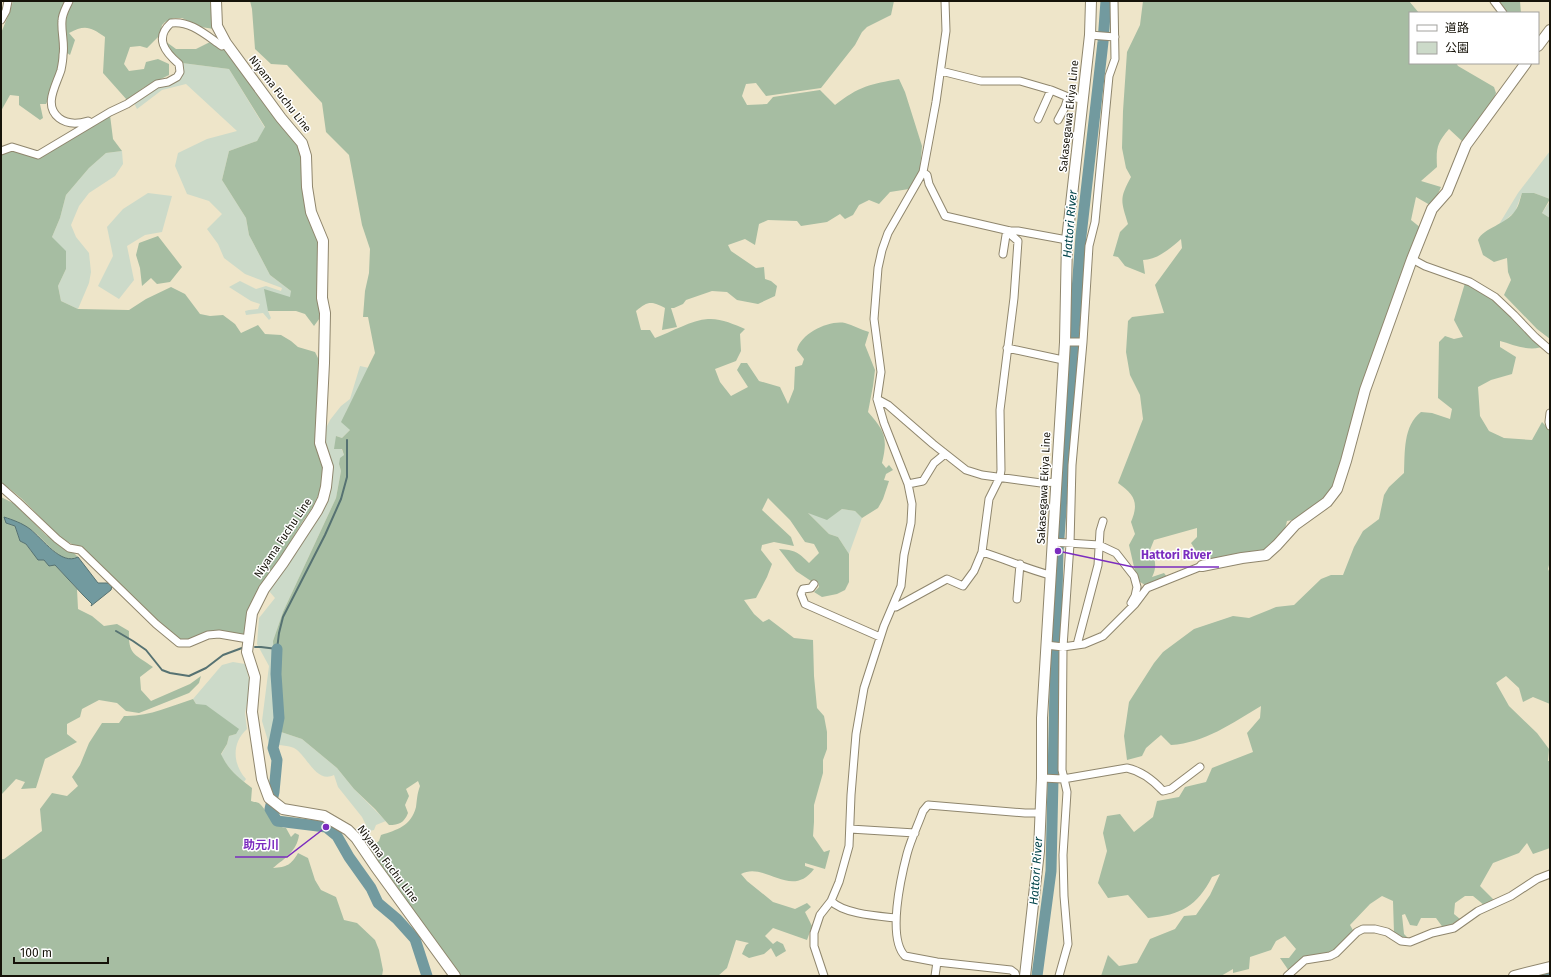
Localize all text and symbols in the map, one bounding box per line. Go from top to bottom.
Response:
legend [1409,12,1539,64]
text: 道路 [1445,21,1469,35]
text: 公園 [1445,41,1469,55]
street label: Niyama Fuchu Line [246,53,314,135]
street label: Sakasegawa Ekiya Line [1057,59,1081,173]
water label: Hattori River [1060,189,1080,259]
street label: Sakasegawa Ekiya Line [1035,432,1053,544]
street label: Niyama Fuchu Line [251,496,315,580]
callout: Hattori River [1133,543,1219,567]
text: Hattori River [1141,548,1211,562]
street label: Niyama Fuchu Line [355,823,421,905]
callout: 助元川 [235,833,287,857]
water label: Hattori River [1027,836,1045,906]
text: 助元川 [243,838,279,852]
scale bar [14,939,108,965]
text: 100 m [20,946,52,960]

